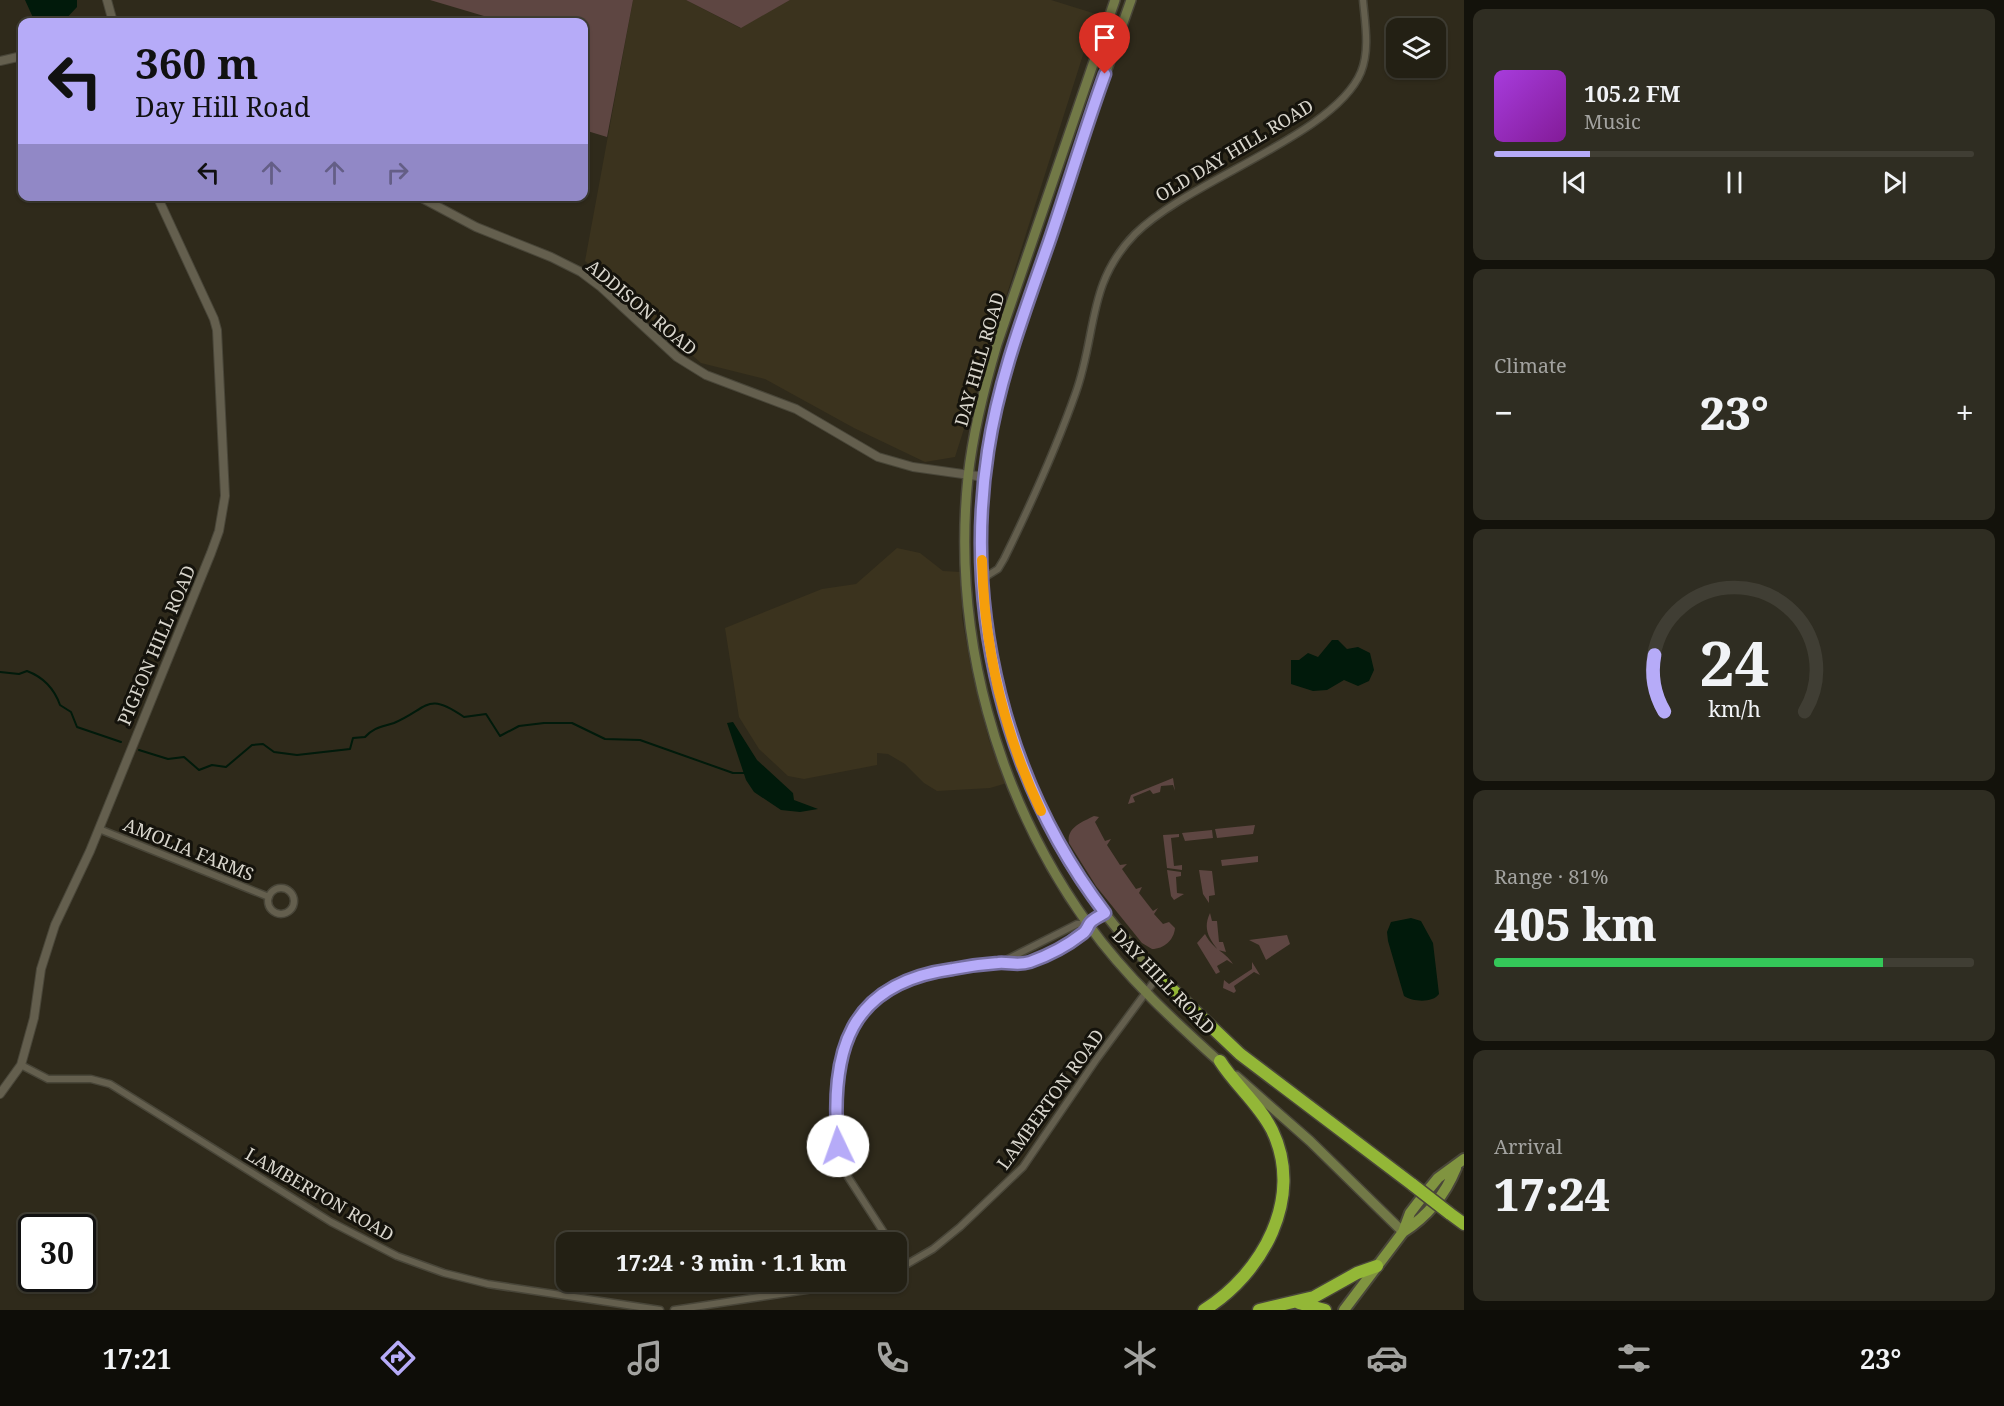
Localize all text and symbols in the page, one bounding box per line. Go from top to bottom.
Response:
pin [1079,12,1130,74]
map controls [1386,18,1446,78]
button: layers [1386,18,1446,78]
icon: arrive [1088,21,1121,54]
text: 360 m [135,34,259,91]
icon: left [36,42,114,120]
text: 105.2 FM [1584,78,1681,108]
text: Day Hill Road [135,88,310,125]
street label: OLD DAY HILL ROAD [1150,93,1318,207]
text: Music [1584,108,1641,135]
icon: left [192,156,225,189]
icon: ahead [255,156,288,189]
icon: ahead [318,156,351,189]
icon: right [381,156,414,189]
icon: previous [1558,166,1591,199]
icon: pause [1718,166,1751,199]
icon: next [1878,166,1911,199]
street label: ADDISON ROAD [582,254,702,360]
street label: DAY HILL ROAD [948,289,1010,429]
text: Climate [1494,352,1567,379]
text: 23° [1700,382,1769,443]
text: − [1494,390,1513,435]
text: + [1956,390,1974,435]
street label: PIGEON HILL ROAD [111,561,201,729]
text: 24 [1699,619,1769,704]
text: km/h [1708,694,1761,723]
street label: AMOLIA FARMS [120,812,258,886]
text: Range · 81% [1494,863,1608,890]
text: 405 km [1494,893,1657,954]
street label: DAY HILL ROAD [1107,923,1221,1039]
street label: LAMBERTON ROAD [991,1024,1109,1174]
position arrow [806,1114,870,1178]
text: Arrival [1494,1133,1562,1160]
street label: LAMBERTON ROAD [241,1142,399,1246]
text: 17:24 [1494,1163,1610,1224]
speed limit sign: 30 [18,1214,96,1292]
text: 17:24 · 3 min · 1.1 km [616,1247,847,1277]
icon: directions [377,1337,419,1379]
icon: music [624,1337,666,1379]
icon: phone [871,1337,913,1379]
icon: climate [1119,1337,1161,1379]
icon: car [1366,1337,1408,1379]
icon: filters [1613,1337,1655,1379]
text: 17:21 [103,1340,172,1377]
text: 23° [1860,1340,1901,1377]

